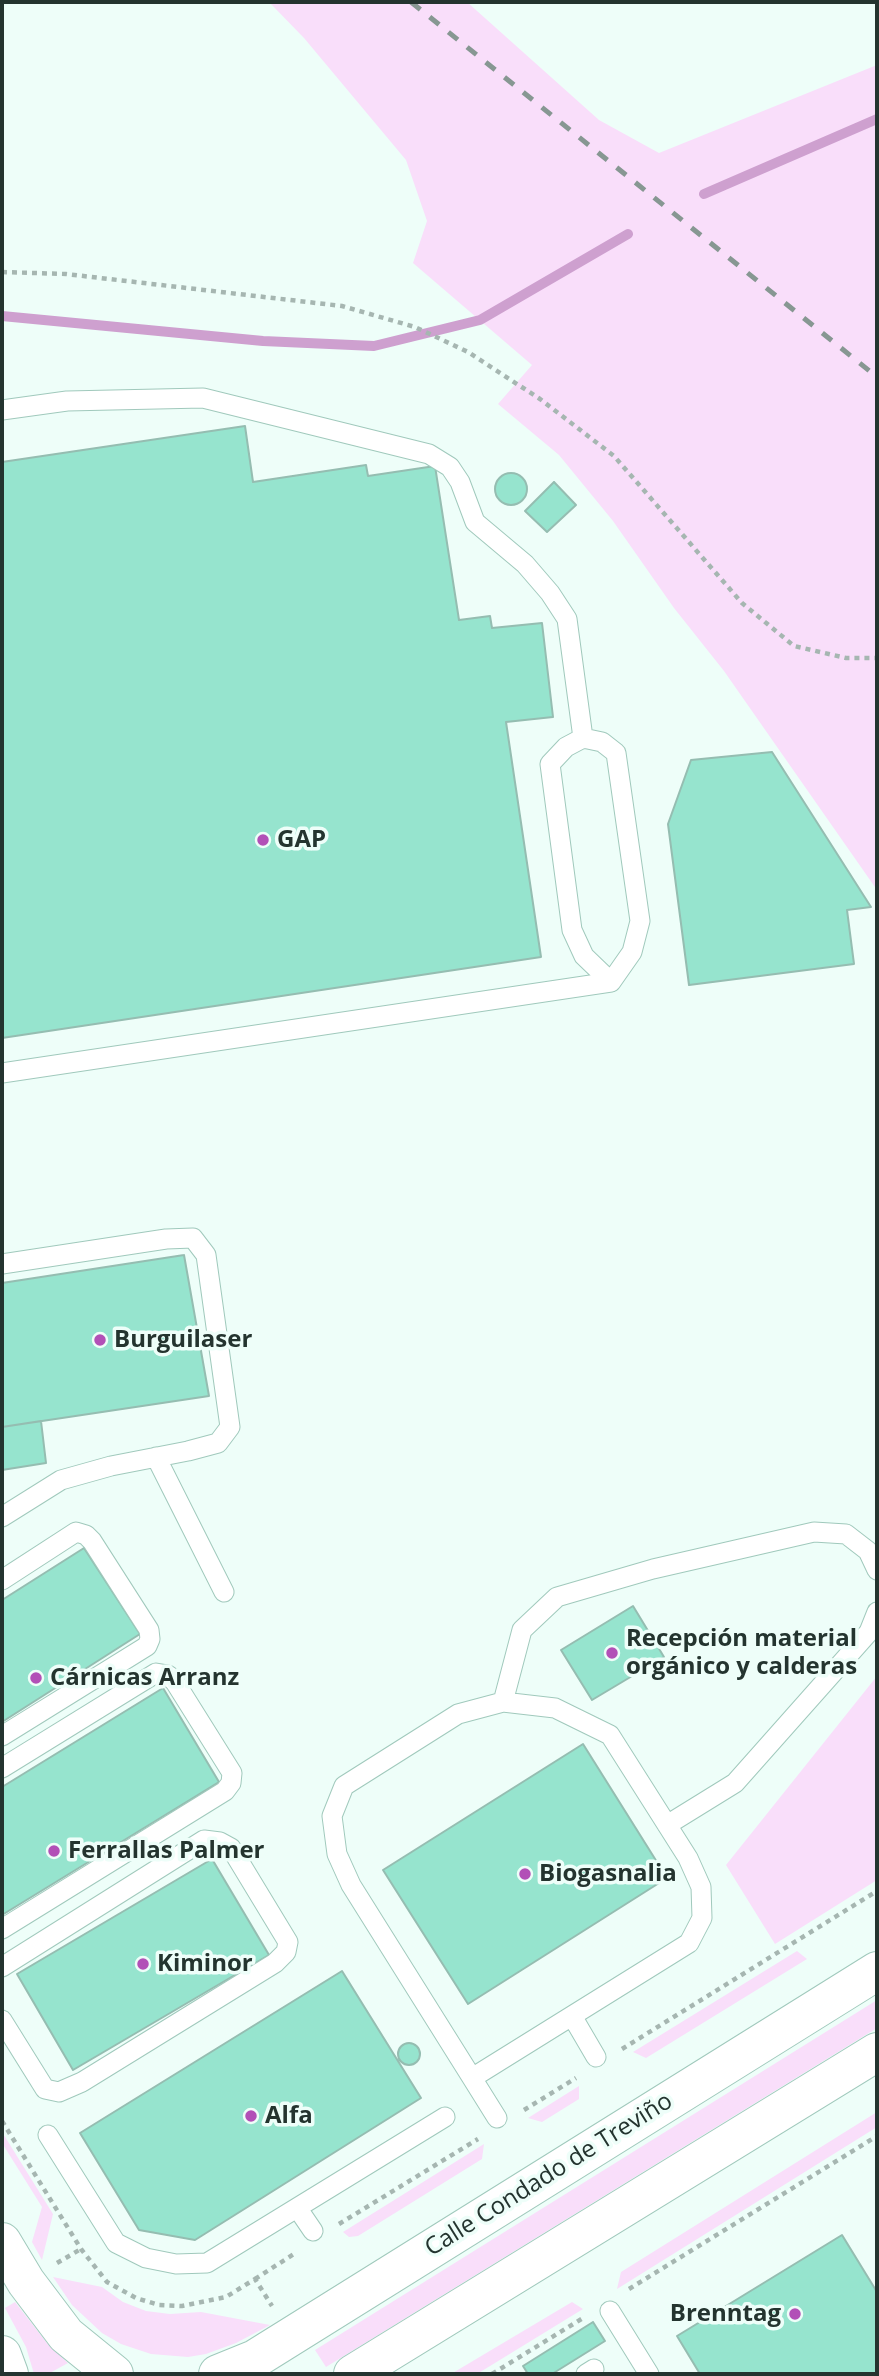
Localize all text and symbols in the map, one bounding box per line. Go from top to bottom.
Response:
place label: GAP [277,826,326,854]
marker: GAP [255,832,271,848]
place label: Burguilaser [114,1326,252,1354]
marker: Burguilaser [92,1332,108,1348]
place label: Recepción material orgánico y calderas [626,1625,857,1681]
marker: Recepción material orgánico y calderas [604,1645,620,1661]
place label: Cárnicas Arranz [50,1664,239,1692]
marker: Cárnicas Arranz [28,1670,44,1686]
place label: Ferrallas Palmer [68,1837,264,1865]
marker: Ferrallas Palmer [46,1843,62,1859]
place label: Biogasnalia [539,1860,677,1888]
marker: Biogasnalia [517,1866,533,1882]
place label: Kiminor [157,1950,253,1978]
marker: Kiminor [135,1956,151,1972]
street label: Calle Condado de Treviño [420,2087,678,2263]
place label: Alfa [265,2102,313,2130]
marker: Alfa [243,2108,259,2124]
place label: Brenntag [670,2300,781,2328]
marker: Brenntag [787,2306,803,2322]

